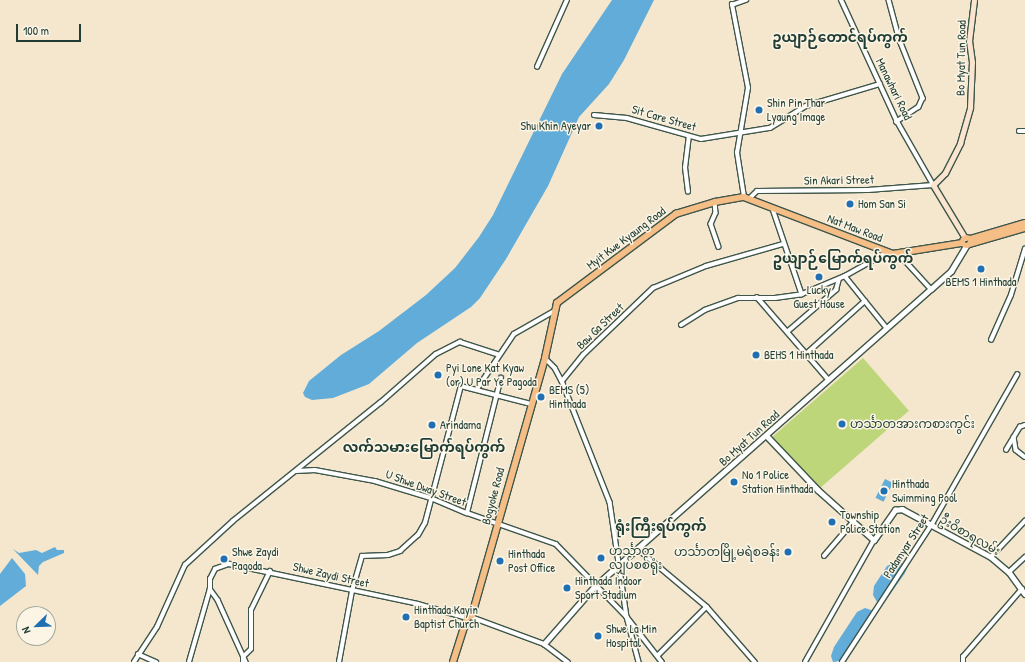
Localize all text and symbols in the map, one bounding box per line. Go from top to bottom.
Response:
scale bar [18,16,83,42]
street label: Bo Myat Tun Road [953,20,969,96]
text: 100 m [23,22,49,39]
district label: ဥယျာဉ်တောင်ရပ်ကွက် [772,29,908,45]
street label: Manawhari Road [873,56,915,122]
place label: Shin Pin Thar Lyaung Image [767,96,825,124]
street label: Sit Care Street [630,102,698,134]
marker: Shin Pin Thar Lyaung Image [754,105,764,115]
place label: Shu Khin Ayeyar [521,119,591,133]
marker: Shu Khin Ayeyar [594,121,604,131]
street label: Sin Akari Street [804,172,874,188]
place label: Hom San Si [858,197,906,211]
marker: Hom San Si [845,199,855,209]
street label: Myit Kwe Kyaung Road [584,204,668,272]
street label: Nat Maw Road [825,211,885,245]
district label: ဥယျာဉ်မြောက်ရပ်ကွက် [773,250,913,266]
marker: BEMS 1 Hinthada [976,264,986,274]
marker: Lucky Guest House [814,272,824,282]
place label: BEMS 1 Hinthada [946,275,1016,289]
place label: Lucky Guest House [793,283,845,311]
street label: Baw Ga Street [573,300,627,352]
place label: BEHS 1 Hinthada [764,348,833,362]
marker: BEHS 1 Hinthada [751,350,761,360]
place label: Pyi Lone Kat Kyaw (or) U Par Ye Pagoda [446,361,537,389]
marker: Pyi Lone Kat Kyaw (or) U Par Ye Pagoda [433,370,443,380]
place label: BEMS (5) Hinthada [549,383,589,411]
marker: BEMS (5) Hinthada [536,392,546,402]
street label: Bo Myat Tun Road [716,407,782,469]
place label: ဟင်္သာတအားကစားကွင်း [850,417,975,431]
place label: Arindama [440,418,481,432]
marker: ဟင်္သာတအားကစားကွင်း [837,419,847,429]
marker: Arindama [427,420,437,430]
district label: လက်သမားမြောက်ရပ်ကွက် [343,439,505,455]
street label: Bogyoke Road [478,466,508,526]
street label: U Shwe Dway Street [384,467,468,509]
place label: No 1 Police Station Hinthada [742,468,813,496]
marker: No 1 Police Station Hinthada [729,477,739,487]
place label: Hinthada Swimming Pool [892,477,957,505]
marker: Hinthada Swimming Pool [879,486,889,496]
place label: Township Police Station [840,508,900,536]
street label: Padamyar Street [880,511,932,581]
street label: ဦးဝိစာရလမ်း [937,512,1003,558]
marker: Township Police Station [827,517,837,527]
district label: ရုံးကြီးရပ်ကွက် [615,518,707,534]
place label: ဟင်္သာတ လျှပ်စစ်ရုံး [609,544,662,572]
place label: Shwe Zaydi Pagoda [232,545,279,573]
place label: ဟင်္သာတမြို့မရဲစခန်း [674,545,780,559]
place label: Hinthada Post Office [508,547,555,575]
marker: ဟင်္သာတမြို့မရဲစခန်း [783,547,793,557]
marker: ဟင်္သာတ လျှပ်စစ်ရုံး [596,553,606,563]
marker: Shwe Zaydi Pagoda [219,554,229,564]
marker: Hinthada Post Office [495,556,505,566]
street label: Shwe Zaydi Street [292,559,370,591]
place label: Hinthada Indoor Sport Stadium [575,574,642,602]
marker: Hinthada Indoor Sport Stadium [562,583,572,593]
place label: Hinthada Kayin Baptist Church [414,603,479,631]
north arrow [16,606,56,646]
marker: Hinthada Kayin Baptist Church [401,612,411,622]
place label: Shwe La Min Hospital [606,622,657,650]
text: N [18,625,33,636]
marker: Shwe La Min Hospital [593,631,603,641]

